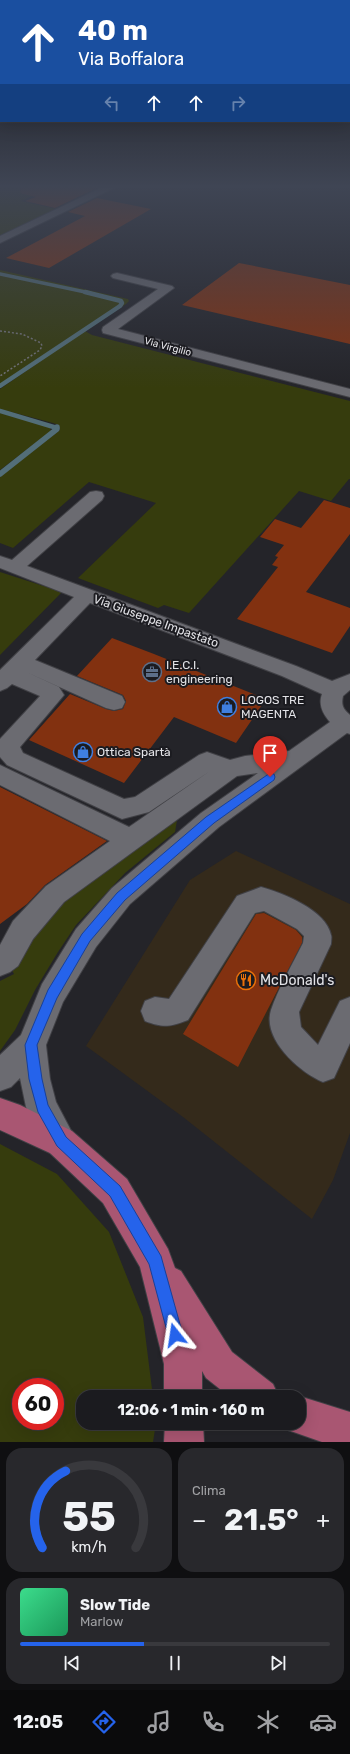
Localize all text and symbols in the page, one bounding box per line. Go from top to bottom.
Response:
text: 40 m [78,14,148,47]
icon: ahead [12,16,64,68]
text: Via Boffalora [78,48,184,70]
icon: left [101,92,123,114]
icon: ahead [143,92,165,114]
icon: ahead [185,92,207,114]
icon: right [227,92,249,114]
street label: Via Virgilio [143,335,193,359]
street label: Via Giuseppe Impastato [92,592,221,650]
place label: I.E.C.I. engineering [166,658,233,686]
office icon: I.E.C.I. engineering [141,661,163,683]
place label: LOGOS TRE MAGENTA [241,693,304,721]
shop icon: LOGOS TRE MAGENTA [216,696,238,718]
pin [253,736,287,777]
shop icon: Ottica Spartà [72,741,94,763]
icon: arrive [259,742,281,764]
place label: Ottica Spartà [97,745,171,759]
restaurant icon: McDonald's [235,969,257,991]
place label: McDonald's [260,972,334,989]
position arrow [154,1314,196,1356]
speed limit sign: 60 [12,1378,64,1430]
text: 12:06 · 1 min · 160 m [118,1401,264,1419]
text: Clima [192,1483,226,1498]
text: 55 [62,1492,116,1541]
text: 21.5° [224,1502,299,1538]
text: − [192,1507,206,1534]
text: + [316,1507,330,1534]
text: km/h [71,1539,107,1556]
text: Slow Tide [80,1596,150,1614]
text: Marlow [80,1614,123,1629]
icon: previous [61,1652,83,1674]
icon: pause [164,1652,186,1674]
icon: next [267,1652,289,1674]
icon: directions [90,1708,118,1736]
icon: music [145,1708,173,1736]
icon: phone [199,1708,227,1736]
icon: climate [254,1708,282,1736]
icon: car [309,1708,337,1736]
text: 12:05 [13,1711,63,1733]

